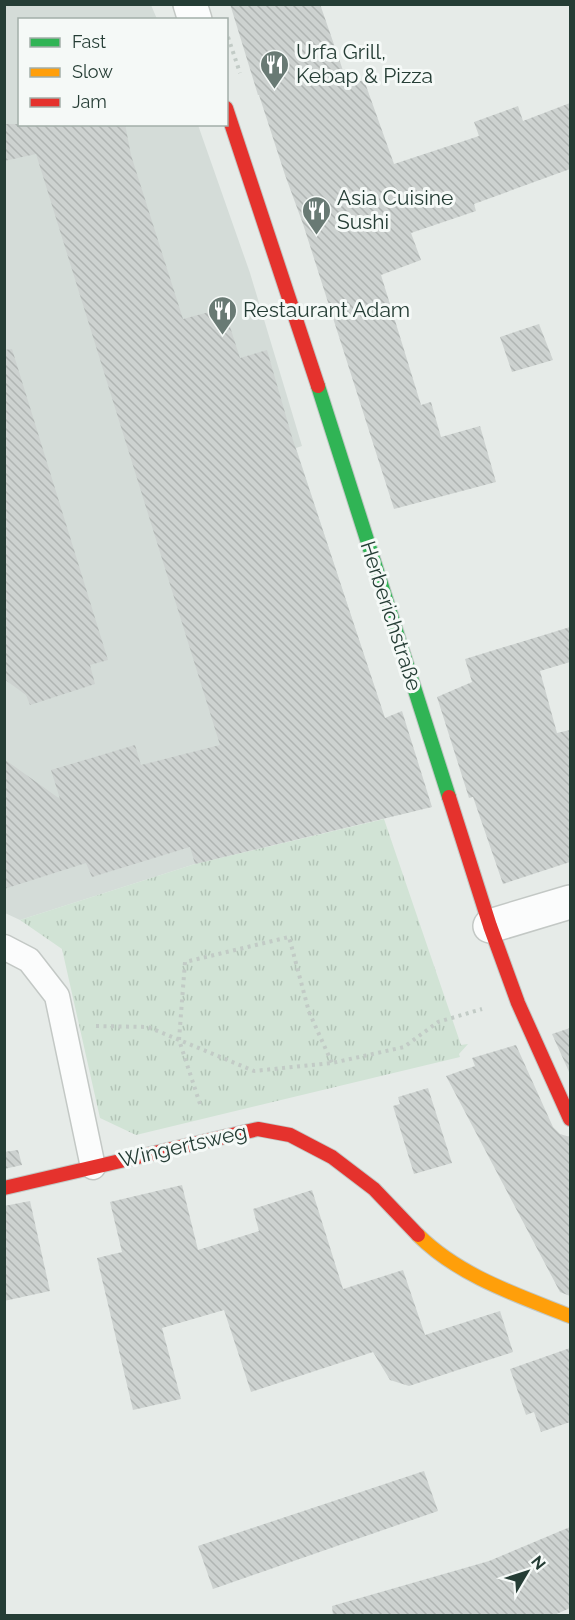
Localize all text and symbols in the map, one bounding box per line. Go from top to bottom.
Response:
legend [18,18,228,126]
text: Fast [72,31,106,52]
place label: Urfa Grill, Kebap & Pizza [296,39,433,88]
restaurant icon: Urfa Grill, Kebap & Pizza [259,48,291,90]
text: Slow [72,61,113,82]
text: Jam [72,91,107,112]
place label: Asia Cuisine Sushi [337,185,453,234]
restaurant icon: Asia Cuisine Sushi [300,194,332,236]
restaurant icon: Restaurant Adam [206,294,238,336]
place label: Restaurant Adam [243,297,410,322]
street label: Herberichstraße [356,538,427,694]
street label: Wingertsweg [117,1119,249,1172]
north arrow [497,1542,557,1602]
text: N [527,1552,549,1574]

